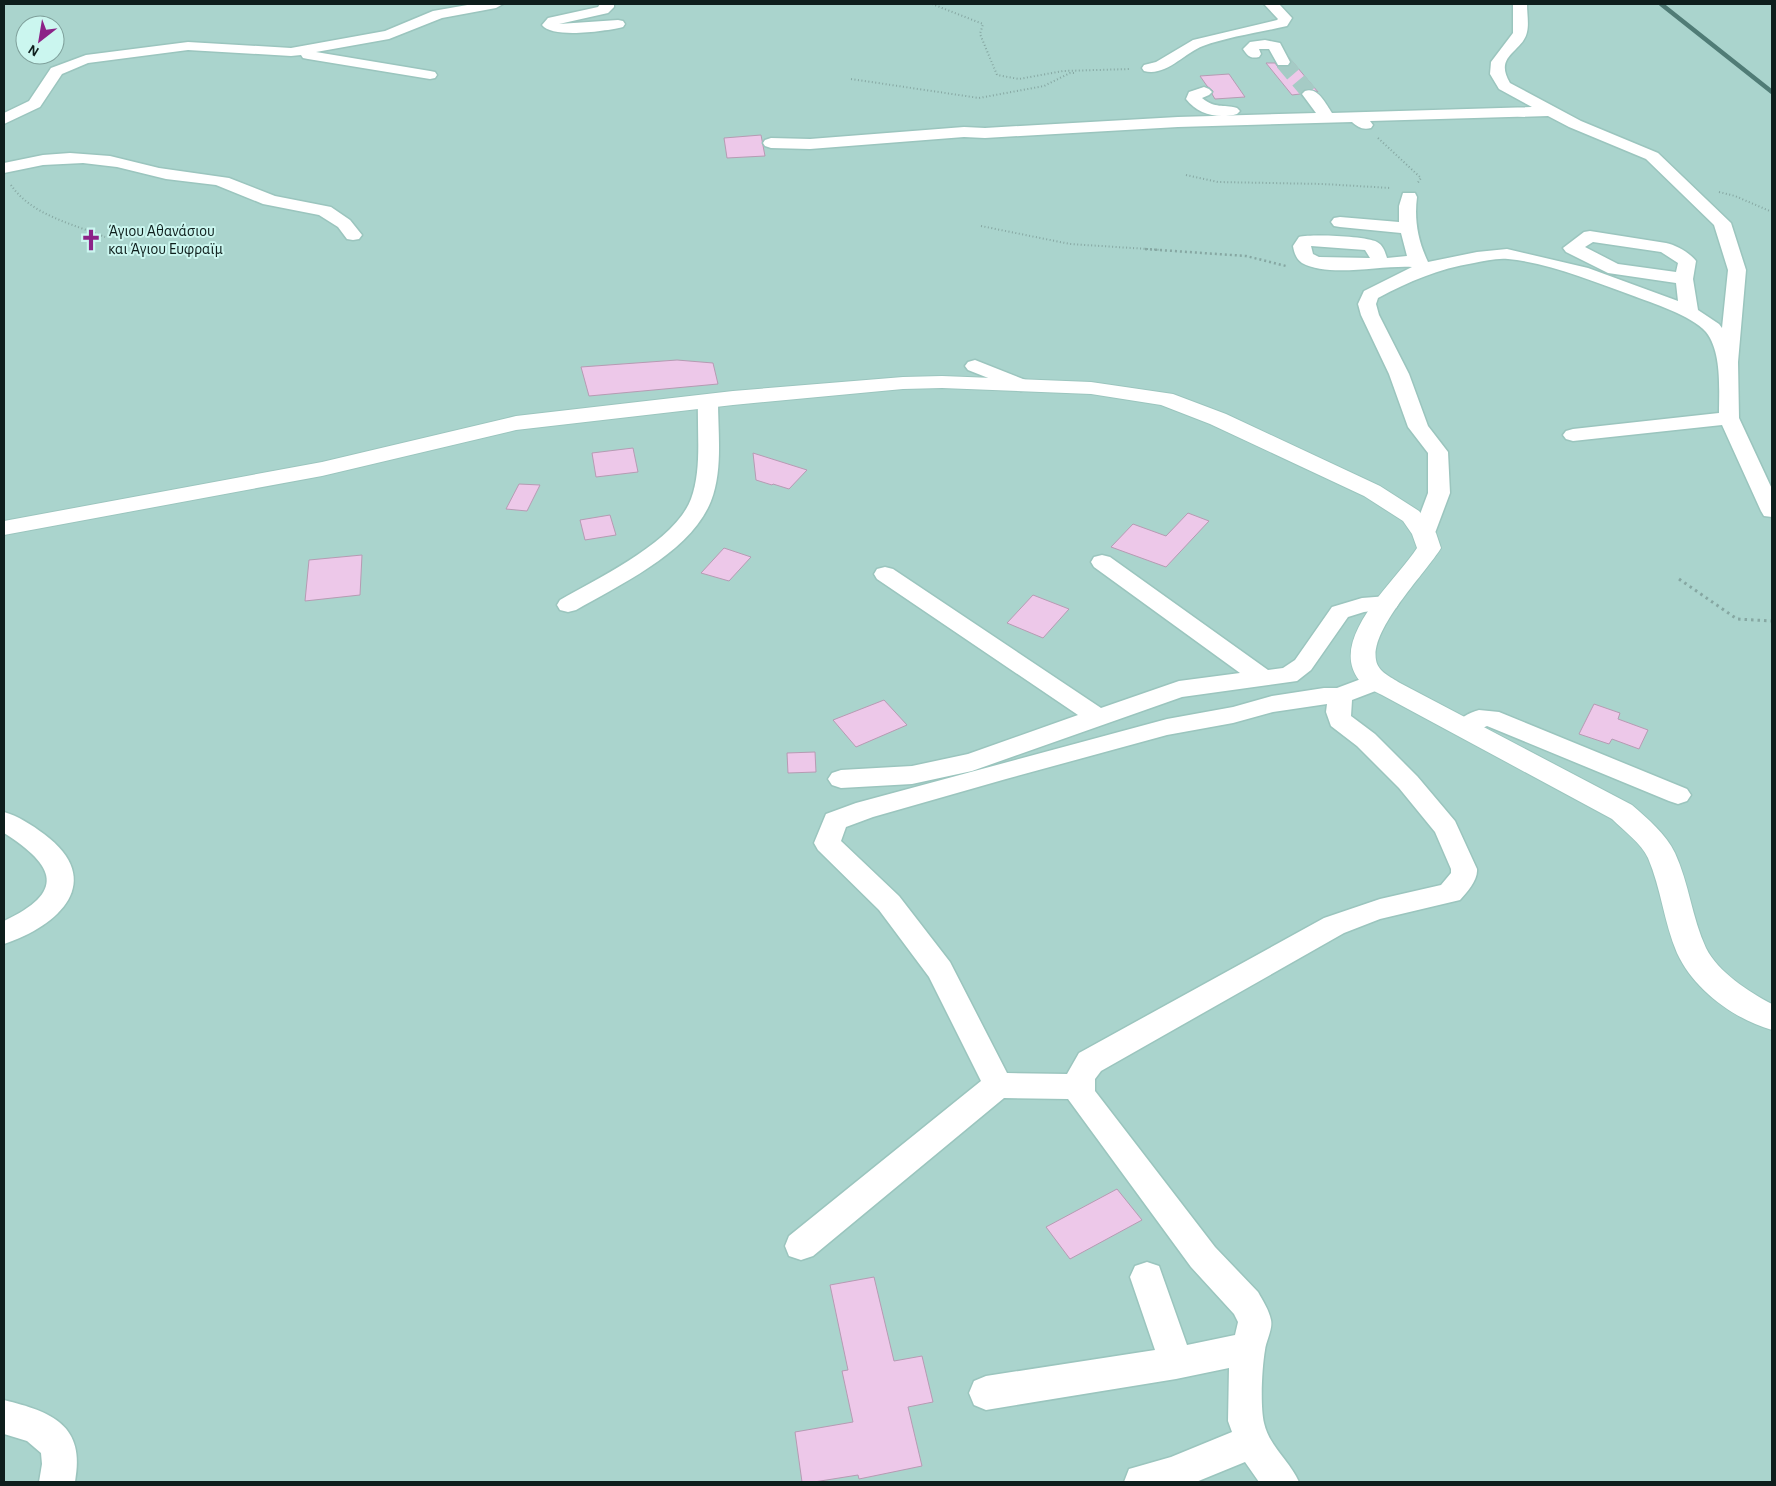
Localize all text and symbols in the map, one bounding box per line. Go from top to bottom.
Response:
north arrow [15,15,65,65]
text: N [26,42,42,59]
place label: Άγιου Αθανάσιου και Άγιου Ευφραϊμ [108,223,224,257]
church icon: Άγιου Αθανάσιου και Άγιου Ευφραϊμ [78,227,104,253]

